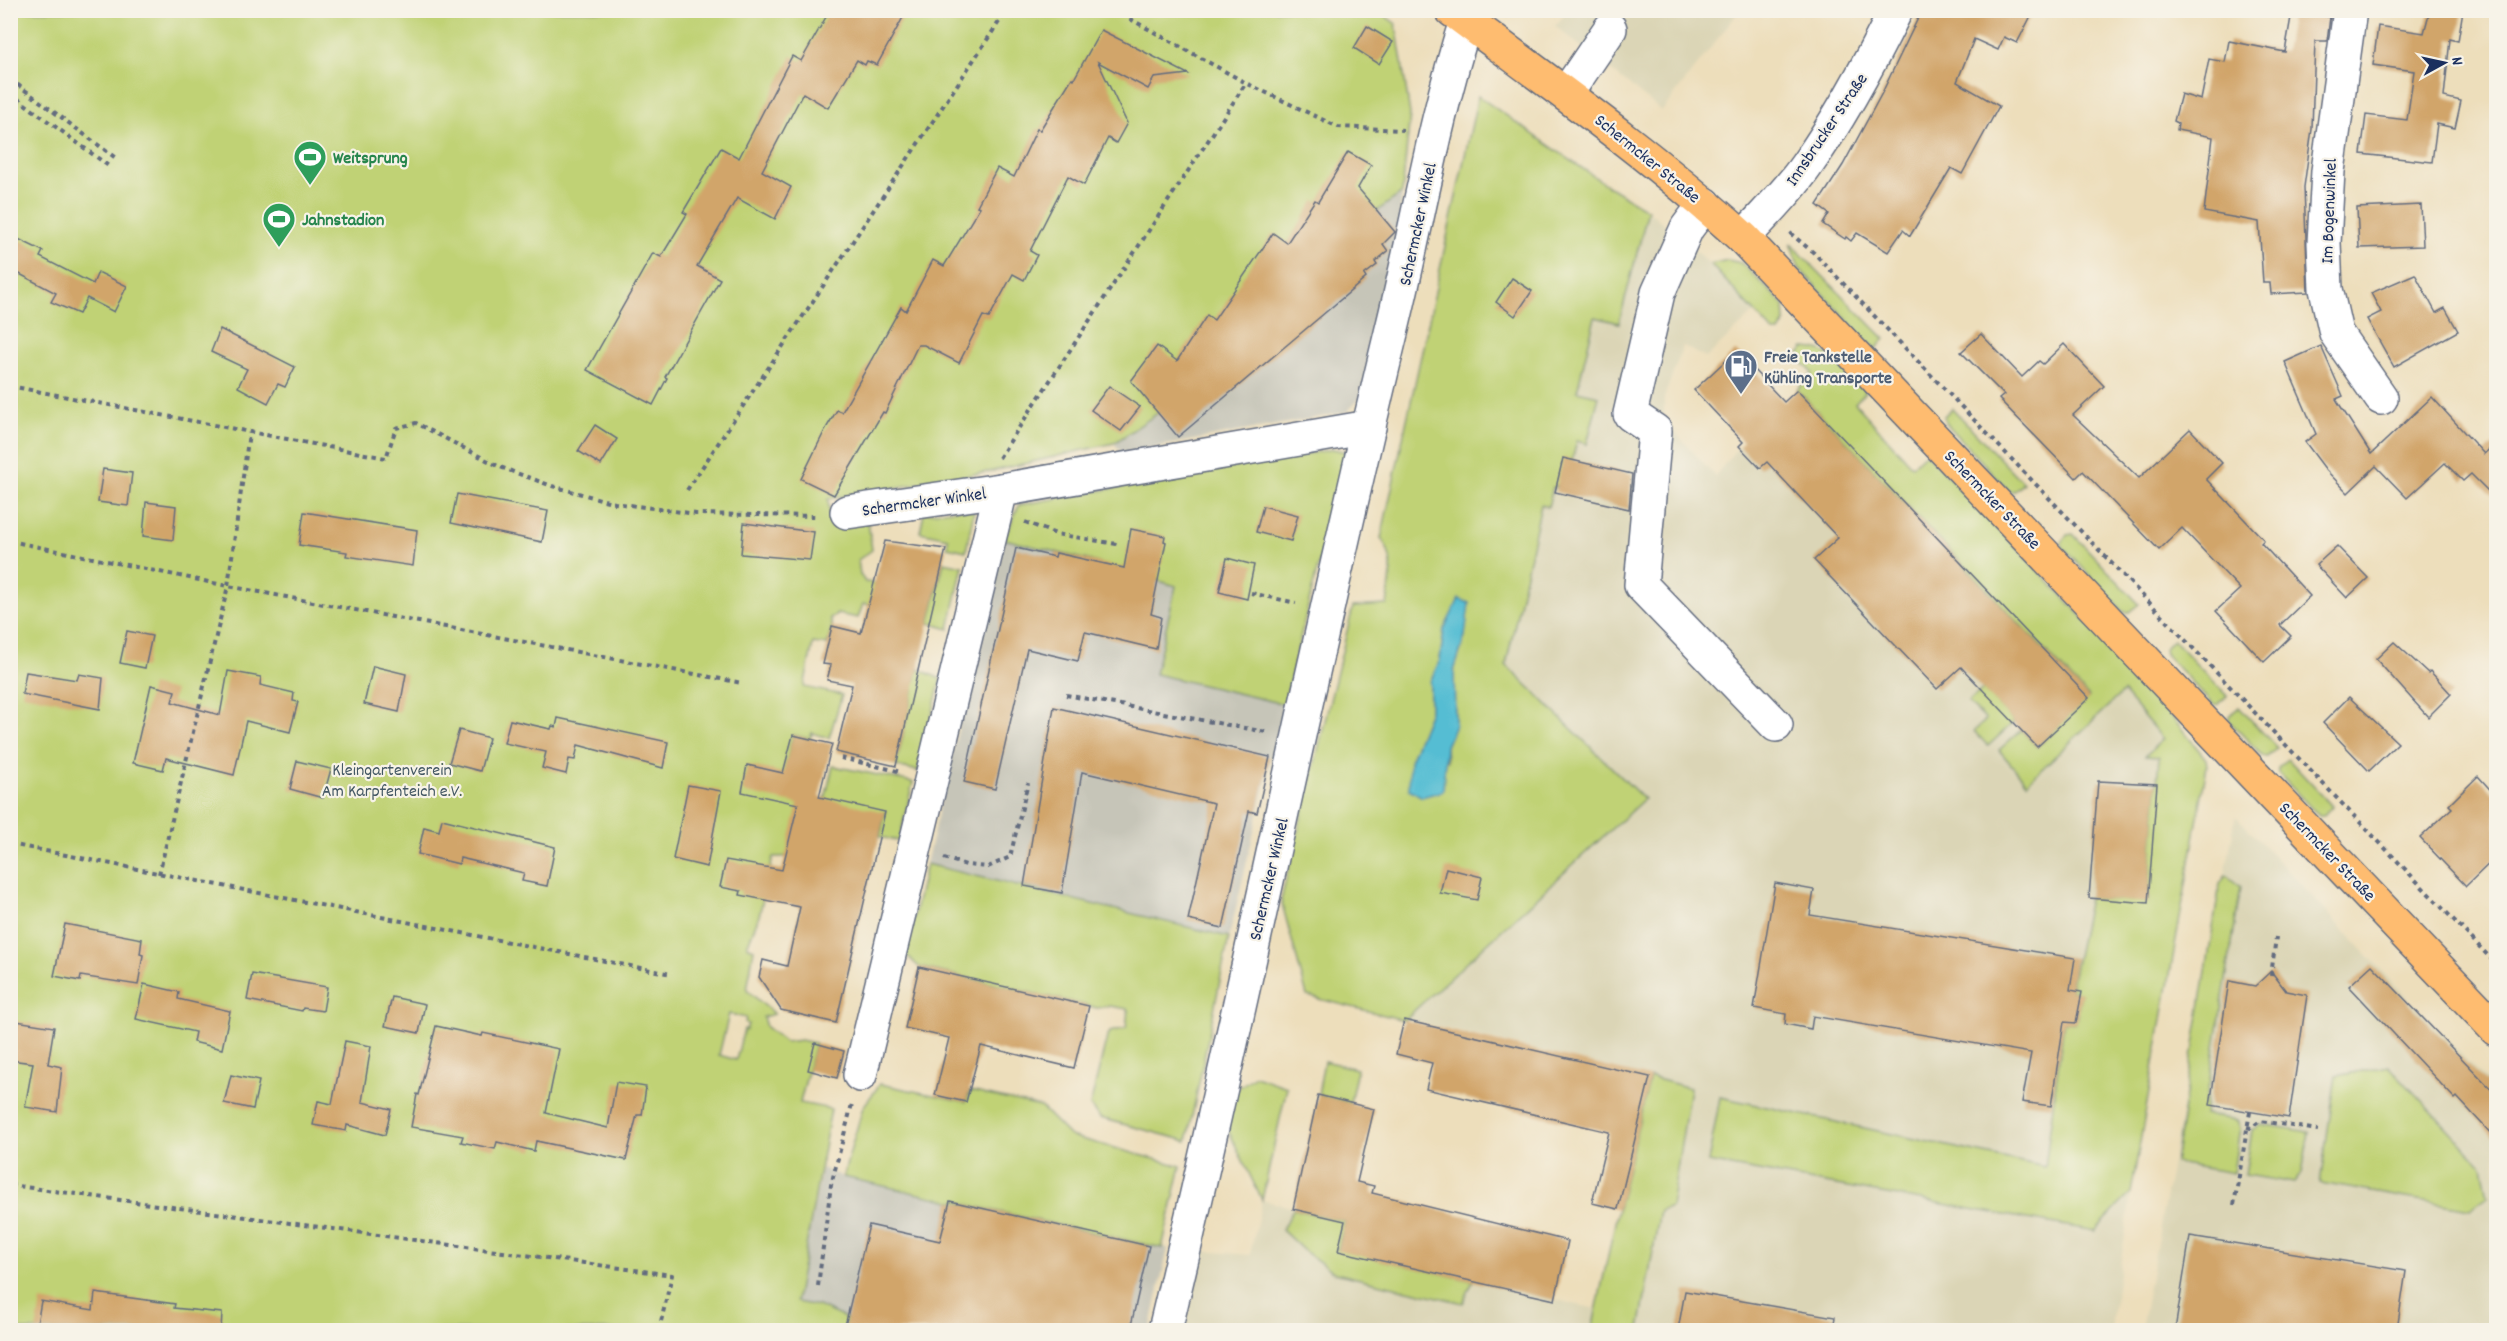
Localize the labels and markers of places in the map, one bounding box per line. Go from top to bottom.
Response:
sports icon: Weitsprung [292,139,328,186]
place label: Weitsprung [333,147,408,172]
sports icon: Jahnstadion [261,201,297,248]
place label: Jahnstadion [302,209,384,234]
place label: Freie Tankstelle Kühling Transporte [1764,346,1892,392]
fuel station icon: Freie Tankstelle Kühling Transporte [1723,348,1759,395]

